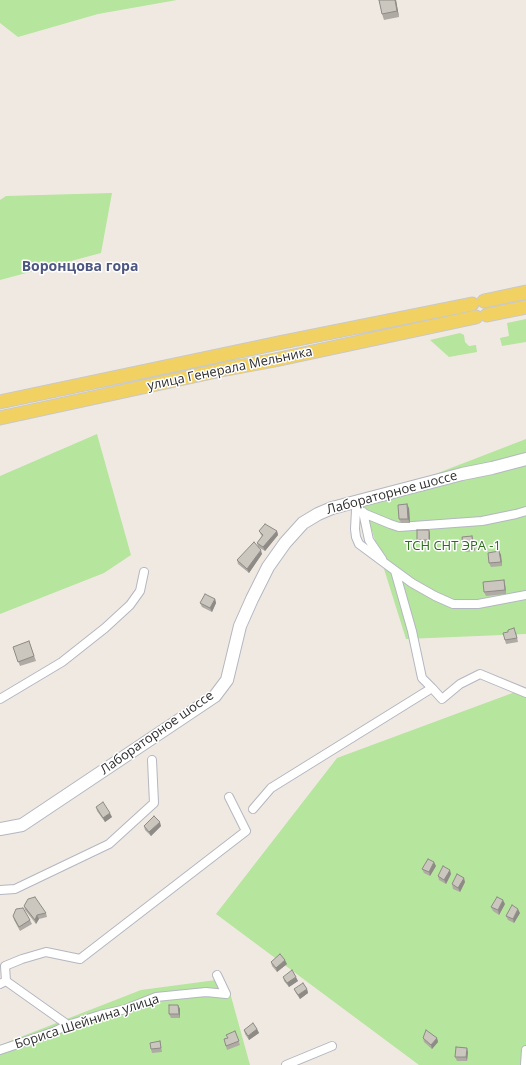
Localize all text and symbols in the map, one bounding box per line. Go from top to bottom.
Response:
district label: Воронцова гора [22,259,138,275]
street label: улица Генерала Мельника [146,344,314,394]
street label: Лабораторное шоссе [325,468,459,518]
park label: ТСН СНТ ЭРА -1 [405,538,501,554]
street label: Лабораторное шоссе [97,688,217,778]
street label: Бориса Шейнина улица [13,991,161,1053]

